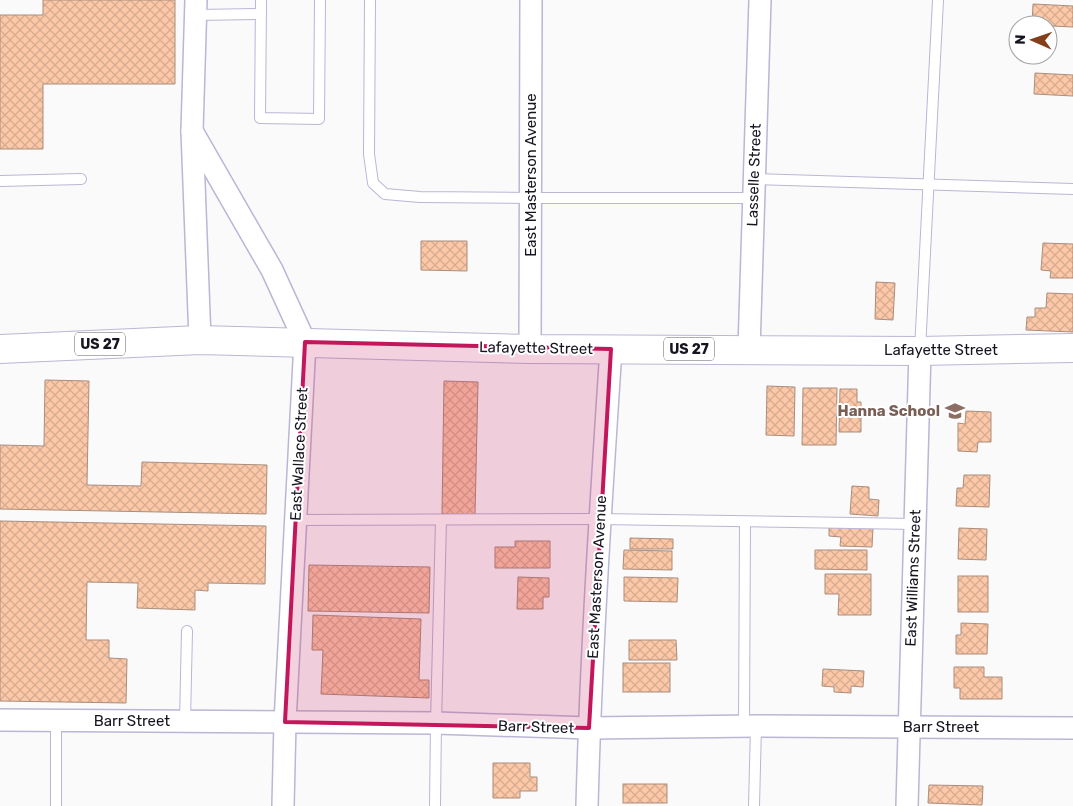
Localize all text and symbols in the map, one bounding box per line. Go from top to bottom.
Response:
north arrow [1008,15,1058,65]
text: N [1012,34,1029,45]
street label: East Masterson Avenue [522,93,540,257]
street label: Lasselle Street [743,123,765,227]
road number: US 27 [75,332,125,356]
street label: Lafayette Street [479,338,593,358]
road number: US 27 [664,338,714,360]
street label: Lafayette Street [884,341,998,359]
street label: East Wallace Street [287,387,311,521]
school or university icon: Hanna School [944,400,966,422]
place label: Hanna School [837,402,940,420]
street label: East Masterson Avenue [584,495,610,659]
street label: East Williams Street [902,509,924,647]
street label: Barr Street [94,712,170,730]
street label: Barr Street [498,717,575,737]
street label: Barr Street [903,718,979,736]

